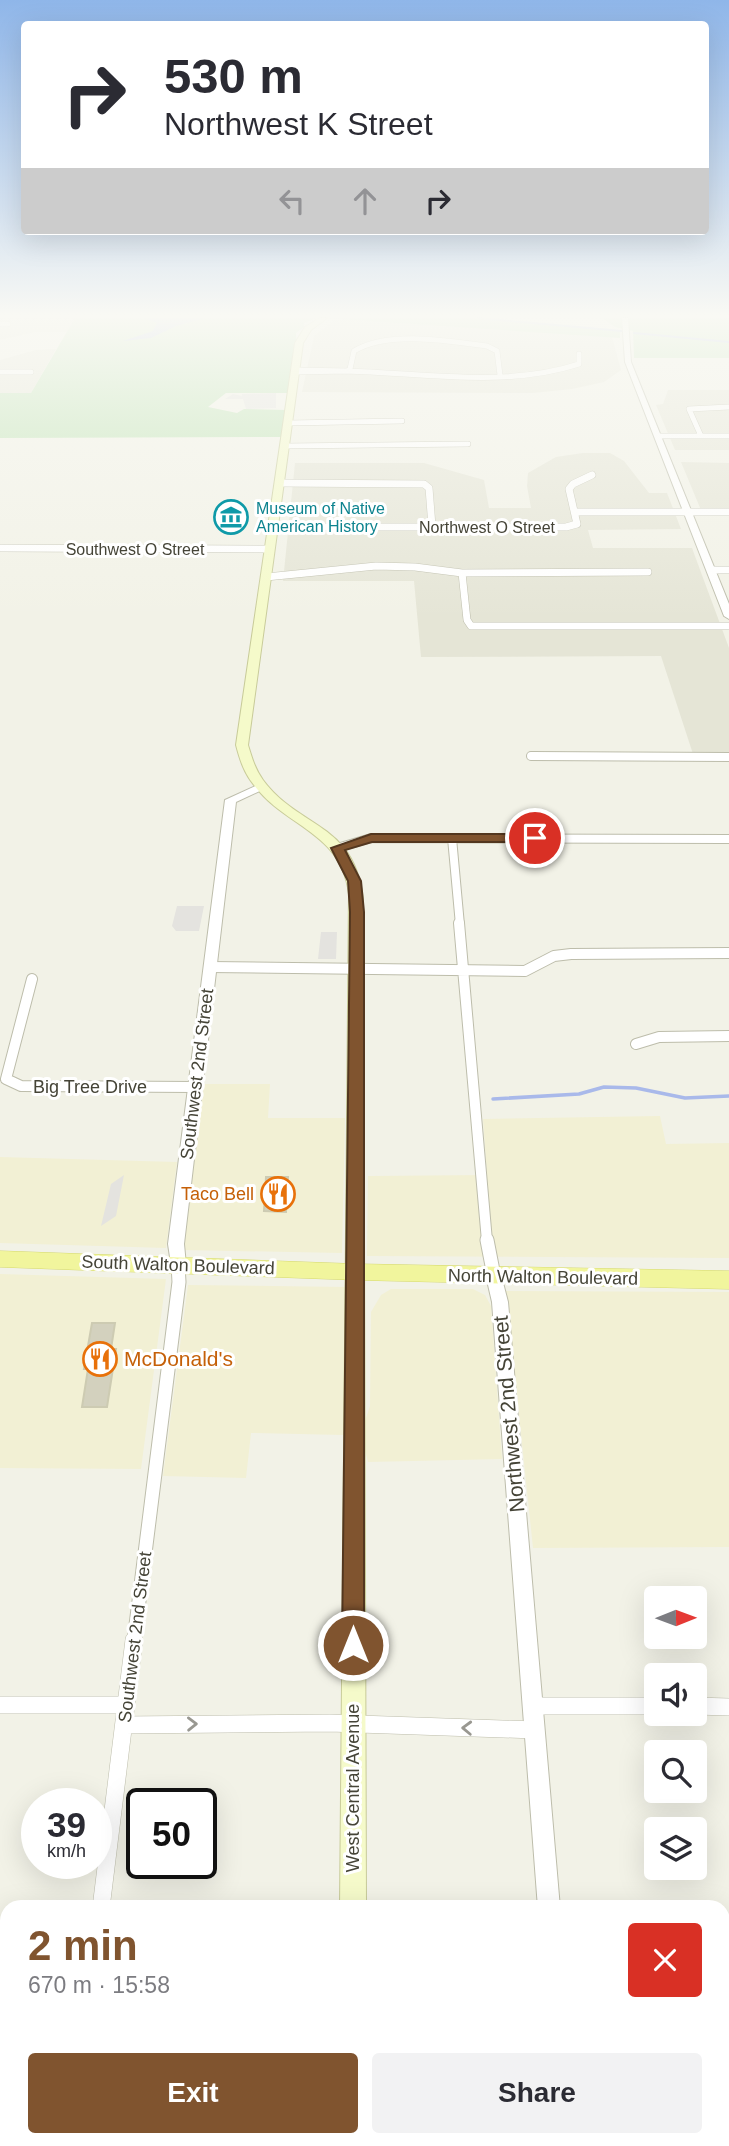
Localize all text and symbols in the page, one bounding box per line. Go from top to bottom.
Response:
icon: right [49,49,140,140]
text: 530 m [164,49,303,103]
text: Northwest K Street [164,106,433,142]
icon: left [273,182,311,220]
icon: ahead [346,182,384,220]
icon: right [419,182,457,220]
museum icon: Museum of Native American History [212,498,250,536]
place label: Museum of Native American History [256,500,385,535]
street label: Northwest O Street [419,519,556,536]
street label: Southwest O Street [66,541,205,558]
pin [505,808,565,868]
icon: arrive [516,819,554,857]
street label: Southwest 2nd Street [177,987,217,1161]
street label: Big Tree Drive [33,1077,147,1097]
restaurant icon: Taco Bell [259,1175,297,1213]
place label: Taco Bell [181,1184,254,1204]
street label: South Walton Boulevard [81,1252,275,1278]
street label: North Walton Boulevard [448,1265,638,1289]
street label: Northwest 2nd Street [488,1315,529,1513]
restaurant icon: McDonald's [81,1340,119,1378]
place label: McDonald's [124,1347,233,1370]
street label: Southwest 2nd Street [115,1550,155,1724]
north arrow [644,1586,707,1648]
map controls [644,1586,707,1880]
position arrow [316,1608,390,1682]
button: sound [644,1663,707,1726]
street label: West Central Avenue [343,1704,363,1872]
one-way arrow [187,1716,198,1732]
one-way arrow [461,1720,472,1735]
button: search [644,1740,707,1803]
speed limit sign: 50 [126,1788,217,1879]
text: 39 [47,1805,86,1844]
button: layers [644,1817,707,1880]
text: km/h [47,1841,86,1861]
text: 2 min [28,1922,138,1969]
button: close [628,1923,702,1997]
text: 670 m · 15:58 [28,1972,170,1998]
button: Exit [28,2053,358,2133]
button: Share [372,2053,702,2133]

